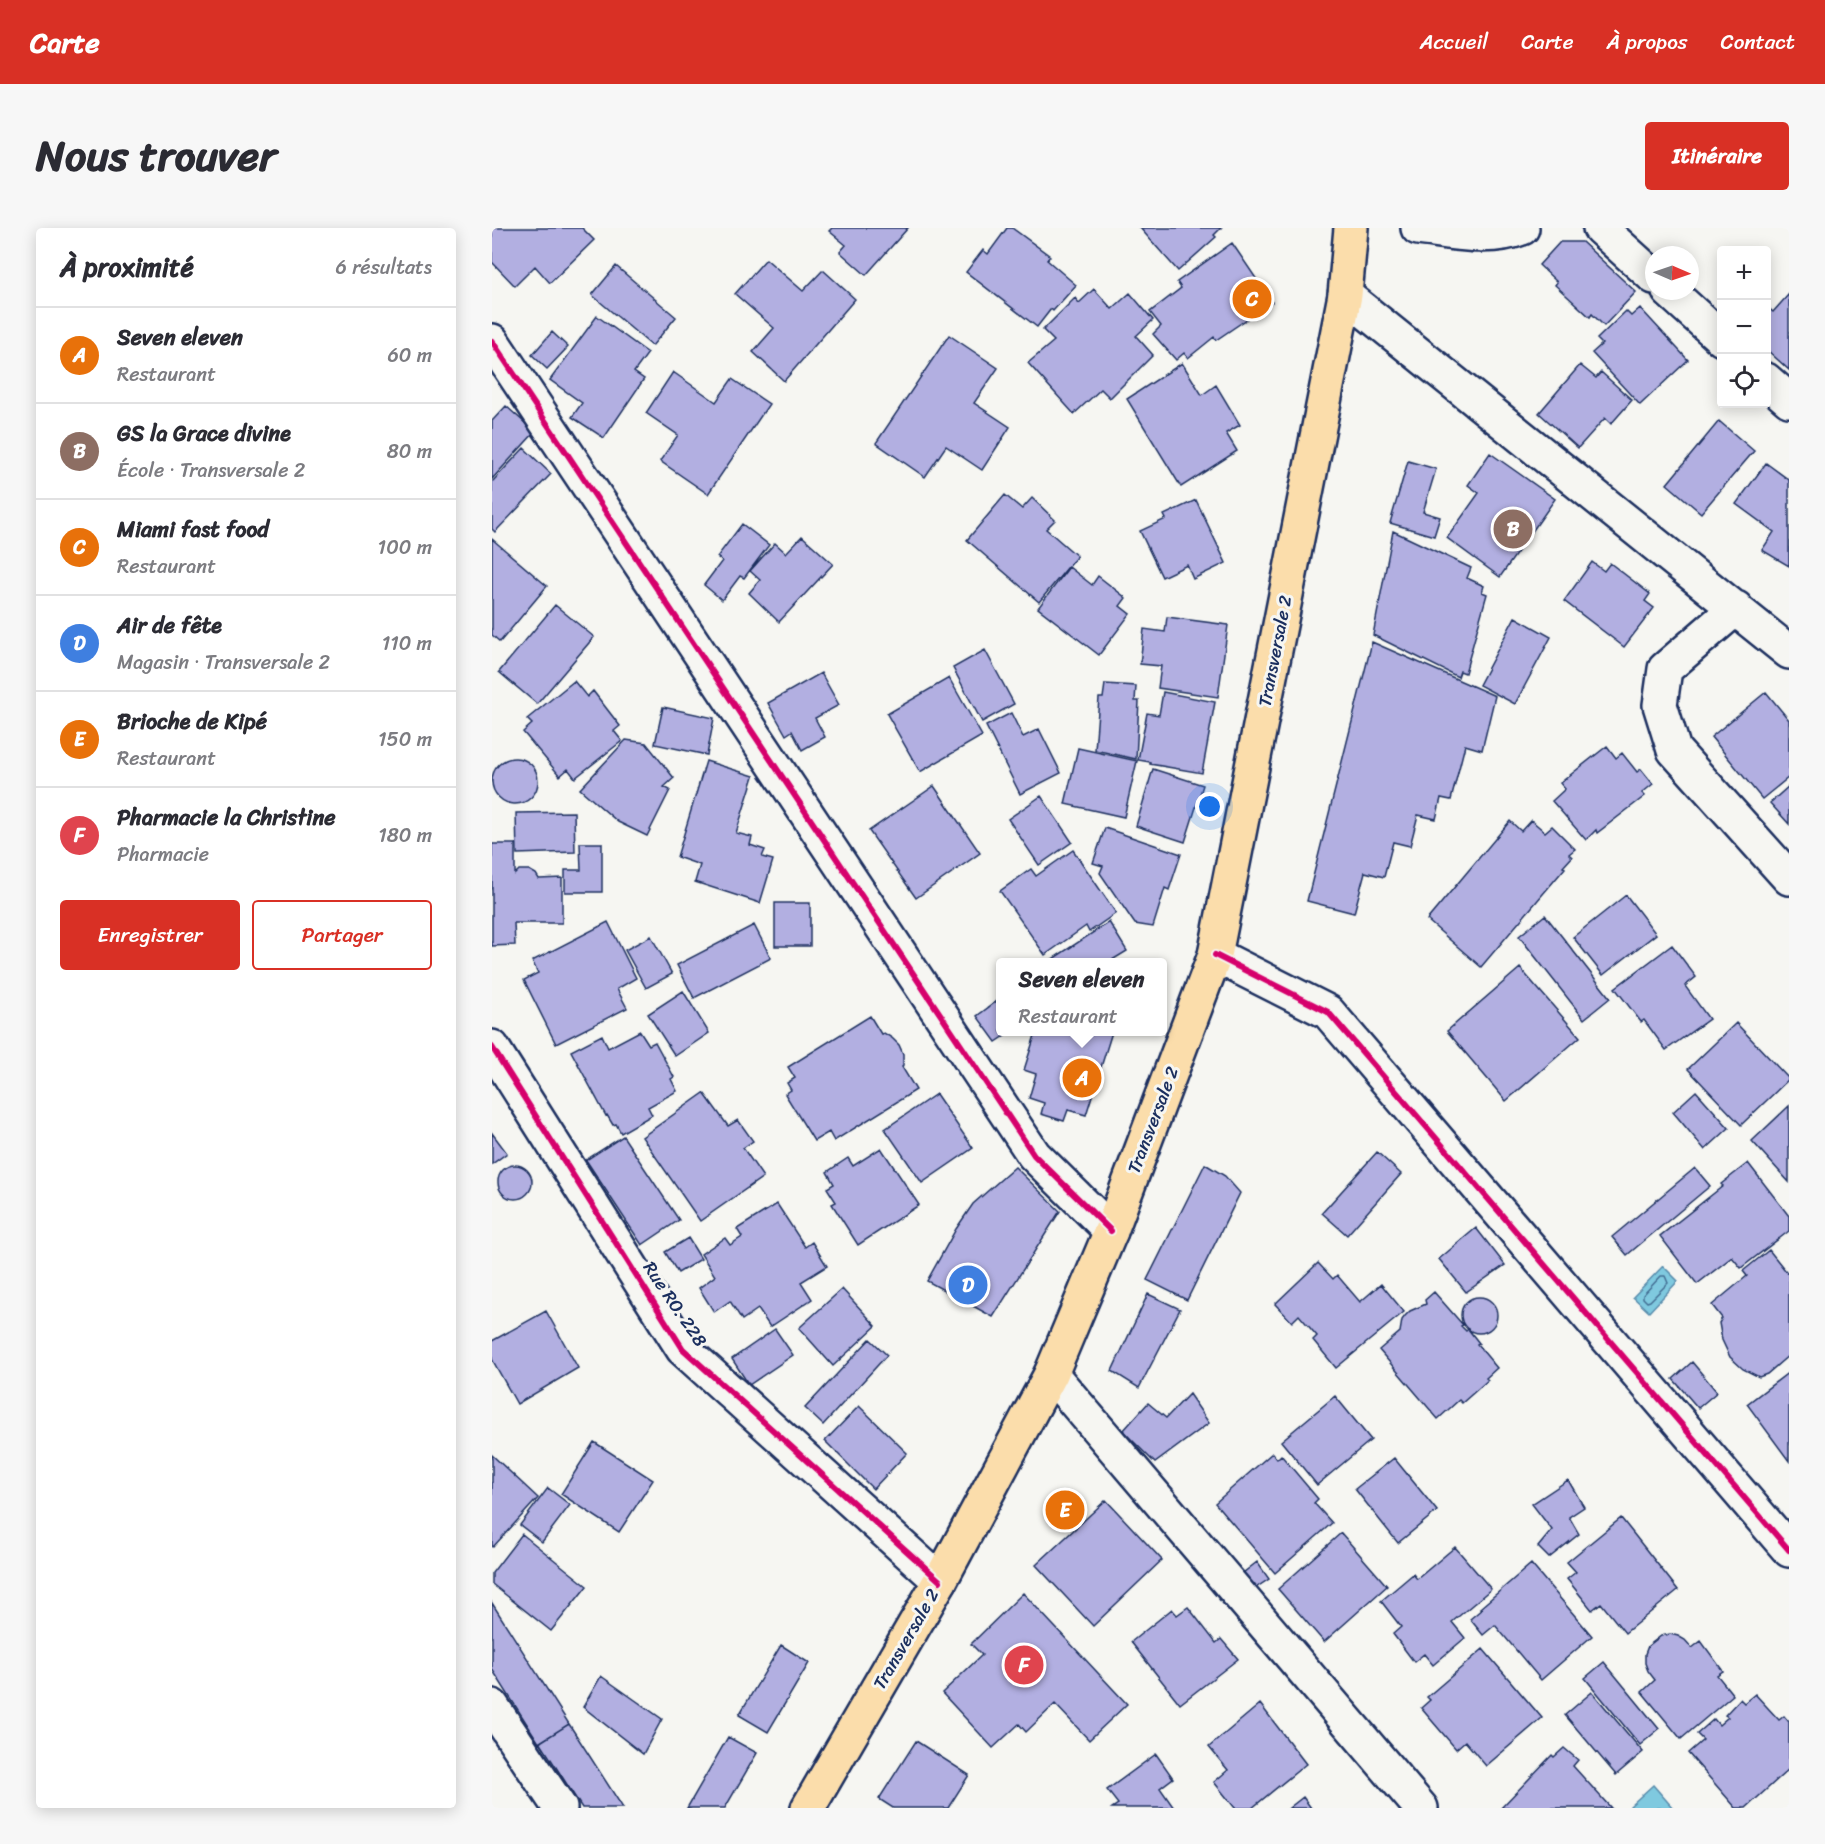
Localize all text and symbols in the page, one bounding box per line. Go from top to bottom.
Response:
text: Carte [30,18,100,67]
text: Accueil [1420,23,1488,61]
text: Carte [1521,23,1574,61]
text: À propos [1607,23,1688,61]
text: Contact [1721,23,1795,61]
text: Nous trouver [36,119,276,193]
button: Itinéraire [1645,122,1789,190]
text: À proximité [60,244,194,290]
north arrow [1645,246,1699,300]
map controls [1717,246,1771,408]
button: + [1717,246,1771,300]
text: 6 résultats [336,250,432,285]
pin: C [1232,276,1272,322]
button: − [1717,300,1771,354]
text: Seven eleven [117,318,243,357]
text: A [73,338,86,373]
text: 60 m [387,338,432,373]
button: locate [1717,354,1771,408]
text: Restaurant [117,357,216,392]
text: GS la Grace divine [117,414,291,453]
text: B [73,434,86,469]
text: 80 m [387,434,432,469]
text: École · Transversale 2 [117,453,305,488]
pin: B [1494,506,1532,552]
text: Miami fast food [117,510,269,549]
text: C [73,530,86,565]
text: 100 m [378,530,432,565]
text: Restaurant [117,549,216,584]
street label: Transversale 2 [1249,593,1301,709]
text: Air de fête [117,606,222,645]
text: D [74,626,85,661]
text: 110 m [382,626,432,661]
text: Magasin · Transversale 2 [117,645,330,680]
text: Brioche de Kipé [117,702,267,741]
text: E [74,722,85,757]
text: 150 m [378,722,432,757]
text: Restaurant [117,741,216,776]
your location [1195,792,1224,821]
text: Pharmacie la Christine [117,798,336,837]
text: F [74,818,85,853]
text: 180 m [378,818,432,853]
text: Pharmacie [117,837,209,872]
button: Enregistrer [60,900,240,970]
button: Partager [252,900,432,970]
popup [996,958,1167,1036]
text: Seven eleven [1019,960,1144,999]
text: Restaurant [1019,999,1117,1034]
pin: A [1062,1056,1102,1100]
street label: Transversale 2 [1118,1062,1188,1178]
street label: Rue RO. 228 [634,1255,716,1354]
pin: D [948,1262,988,1308]
pin: E [1046,1488,1084,1532]
street label: Transversale 2 [864,1582,948,1696]
pin: F [1004,1642,1044,1688]

